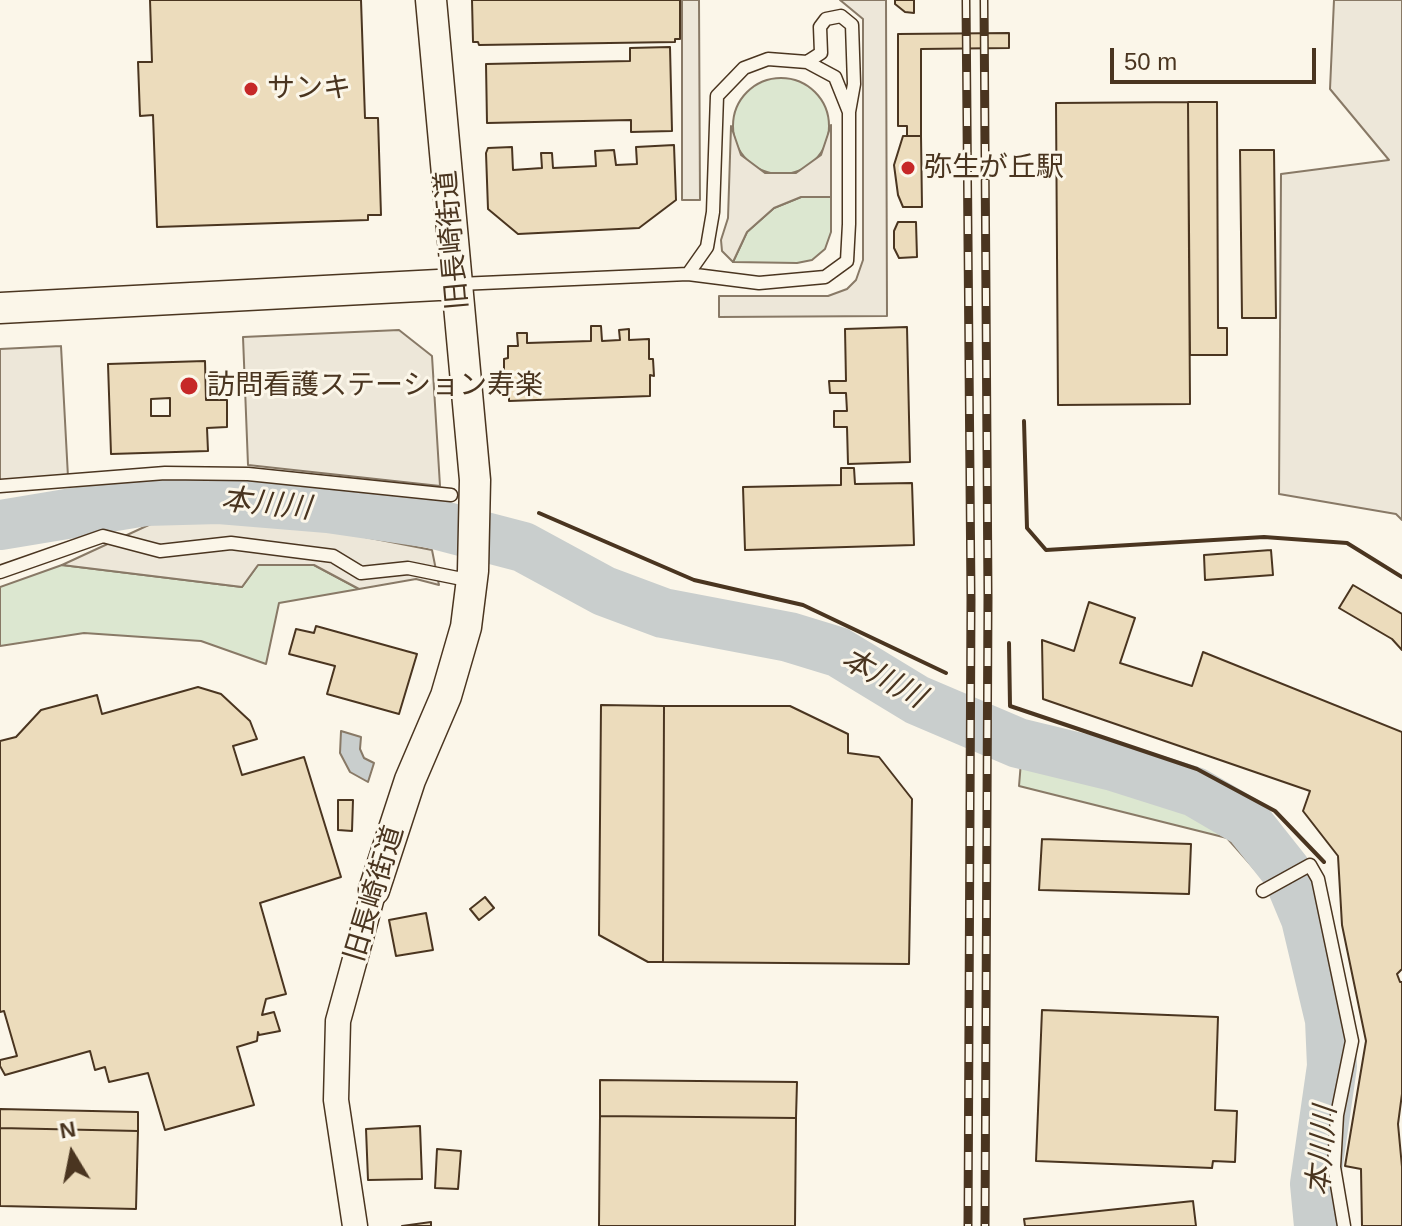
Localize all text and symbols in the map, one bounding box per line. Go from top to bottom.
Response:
scale bar [1114,32,1320,82]
text: 50 m [1124,48,1177,75]
place label: サンキ [267,72,351,106]
marker: サンキ [242,80,260,98]
place label: 弥生が丘駅 [924,151,1064,185]
marker: 弥生が丘駅 [899,159,917,177]
street label: 旧長崎街道 [430,169,476,311]
place label: 訪問看護ステーション寿楽 [207,369,543,403]
marker: 訪問看護ステーション寿楽 [178,375,200,397]
water label: 本川川 [219,482,313,528]
water label: 本川川 [835,641,931,717]
street label: 旧長崎街道 [338,822,412,966]
water label: 本川川 [1301,1105,1345,1197]
north arrow [32,1114,112,1194]
text: N [58,1116,78,1144]

